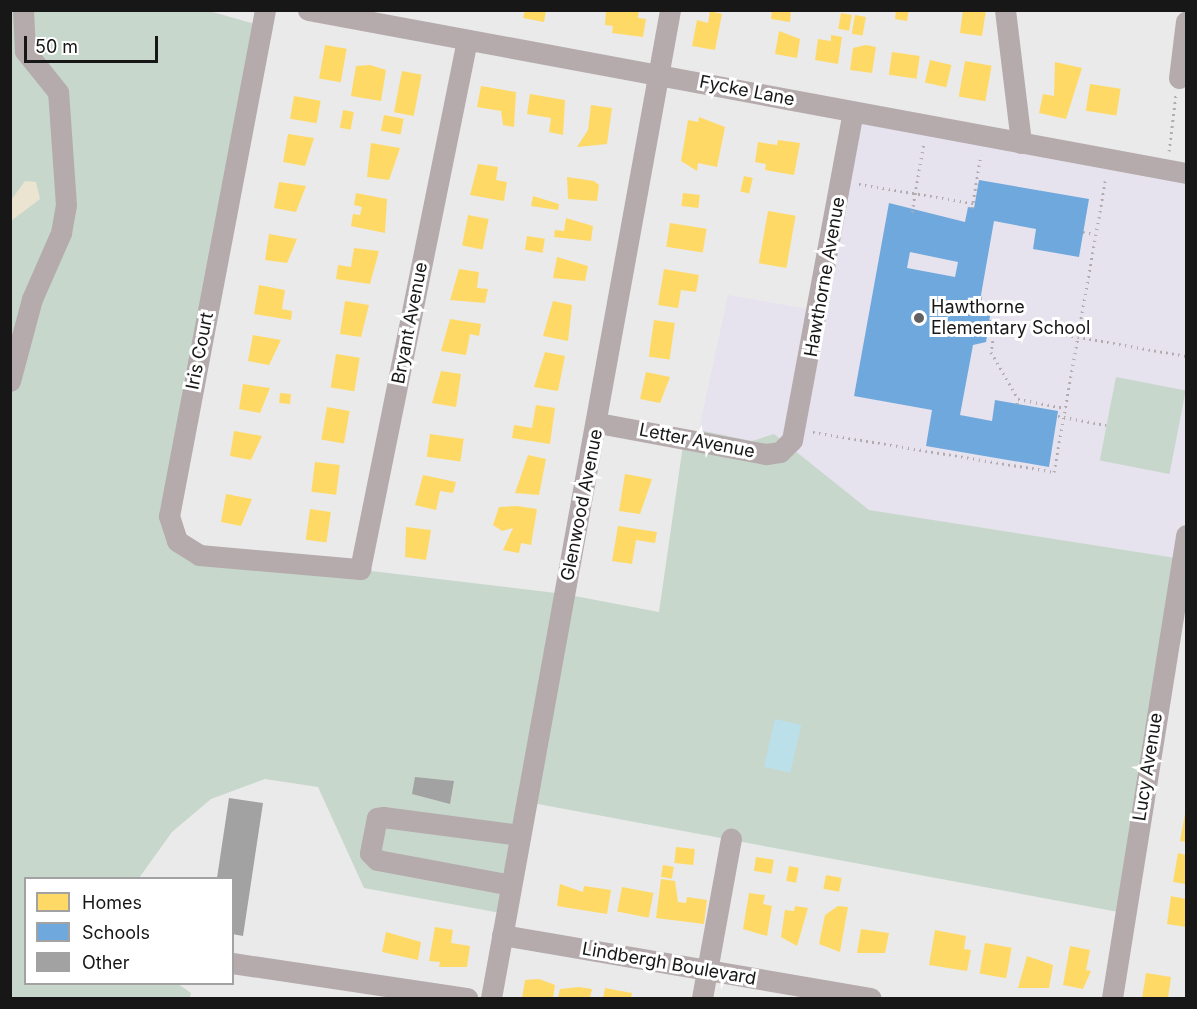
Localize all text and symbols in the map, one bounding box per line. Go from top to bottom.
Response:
scale bar [27,24,160,62]
text: 50 m [35,36,78,57]
street label: Fycke Lane [698,71,796,111]
street label: Hawthorne Avenue [800,195,850,359]
street label: Bryant Avenue [388,260,432,386]
place label: Hawthorne Elementary School [931,297,1090,340]
street label: Iris Court [182,310,218,392]
marker: Hawthorne Elementary School [912,311,926,325]
street label: Letter Avenue [637,419,757,463]
street label: Glenwood Avenue [557,427,607,583]
street label: Lucy Avenue [1129,711,1167,823]
legend [24,877,234,985]
text: Homes [82,892,142,913]
text: Schools [82,922,150,943]
street label: Lindbergh Boulevard [580,938,758,990]
text: Other [82,952,130,973]

